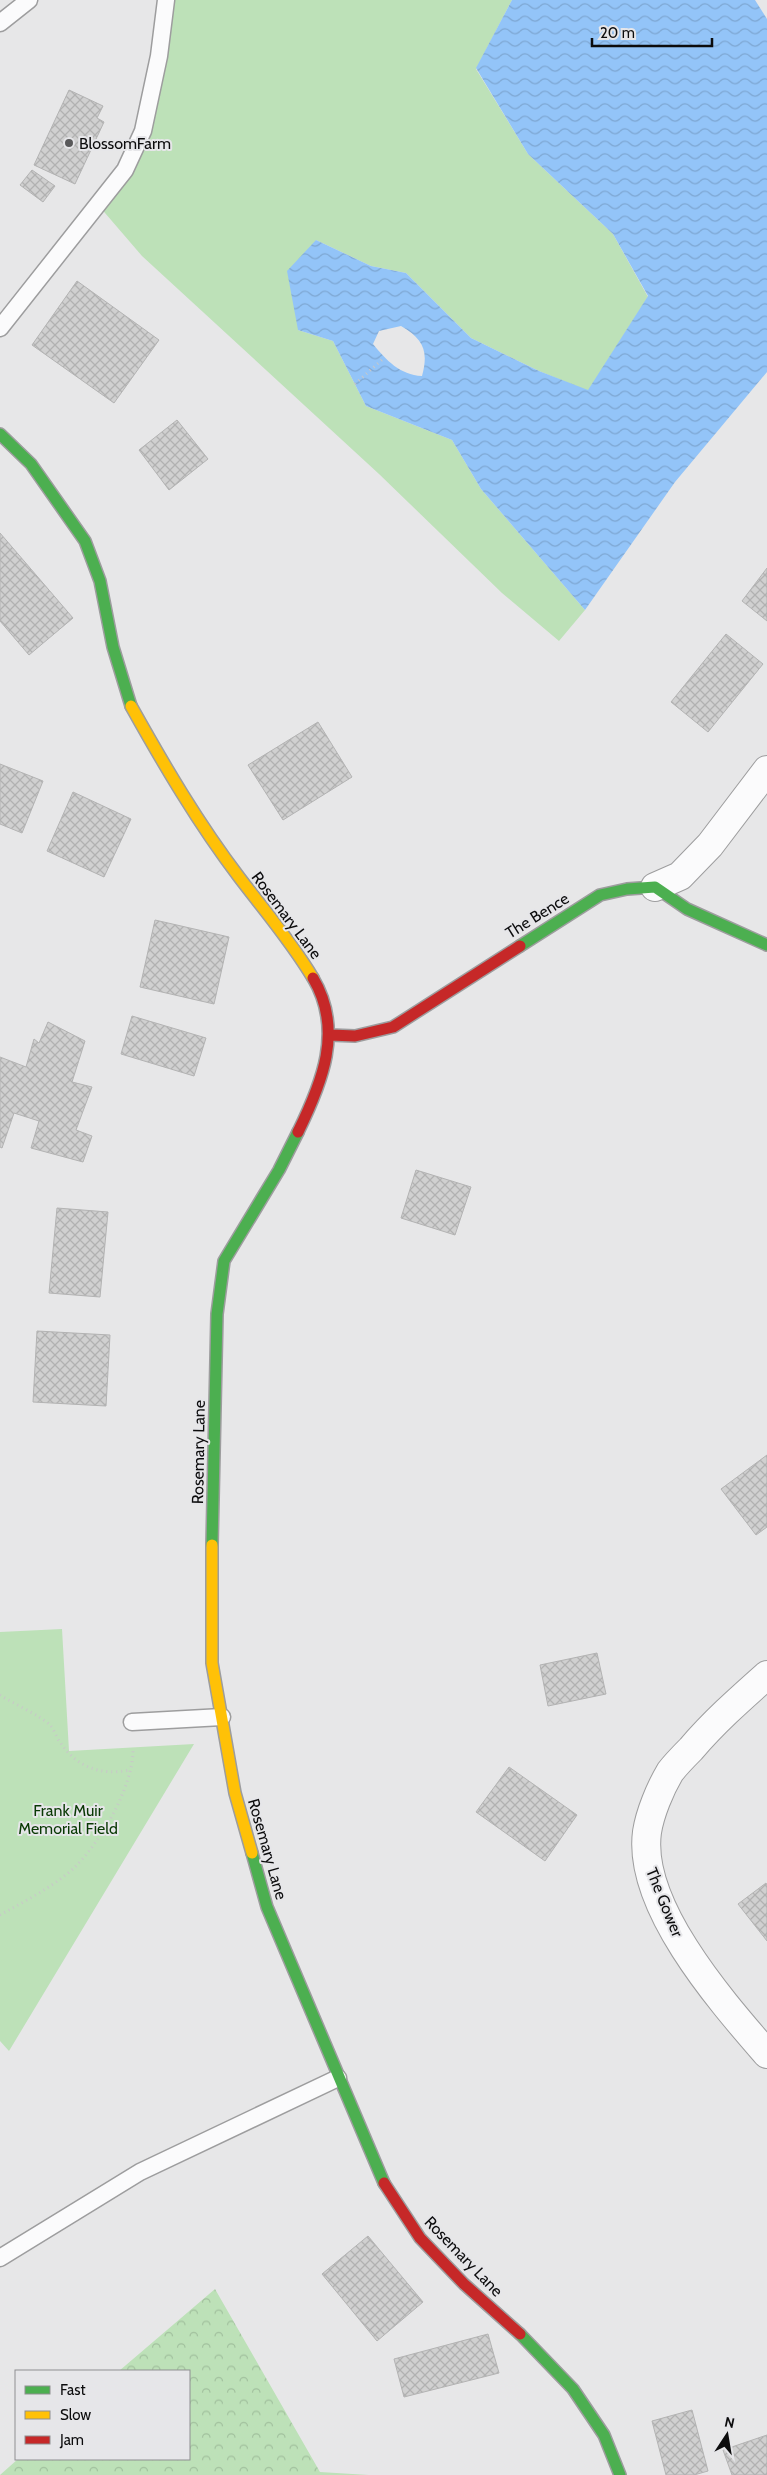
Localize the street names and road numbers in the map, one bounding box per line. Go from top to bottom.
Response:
street label: Rosemary Lane [248,868,326,963]
street label: The Bence [502,889,572,942]
street label: Rosemary Lane [188,1400,209,1504]
street label: Rosemary Lane [244,1796,291,1902]
street label: The Gower [642,1865,687,1940]
street label: Rosemary Lane [421,2212,507,2300]

